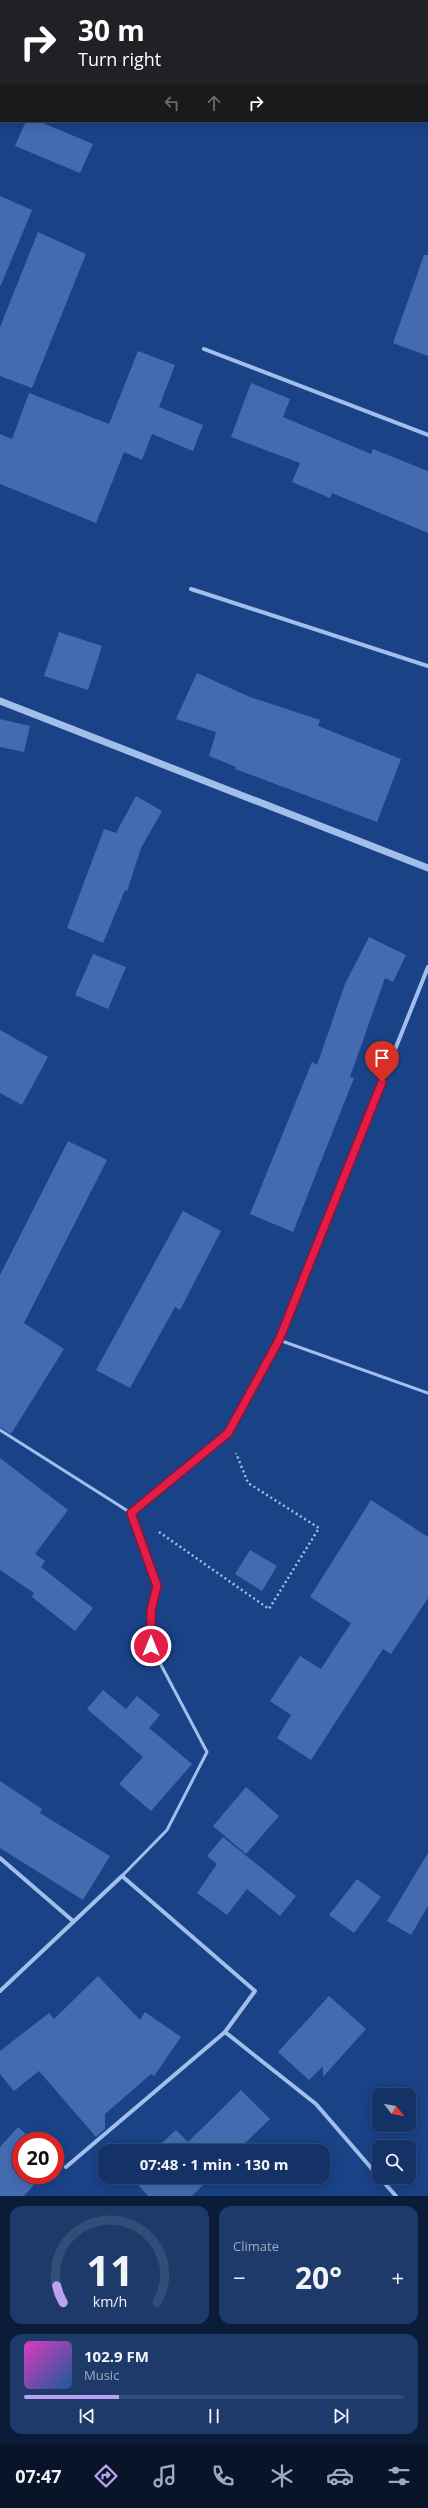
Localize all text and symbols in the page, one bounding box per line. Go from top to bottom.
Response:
text: 30 m [78,11,145,49]
icon: right [12,16,64,68]
text: Turn right [78,47,161,71]
icon: left [161,92,183,114]
icon: ahead [203,92,225,114]
icon: right [245,92,267,114]
pin [365,1041,399,1082]
icon: arrive [371,1047,393,1069]
position arrow [130,1625,172,1667]
north arrow [372,2088,416,2132]
map controls [372,2088,416,2184]
speed limit sign: 20 [12,2132,64,2184]
button: search [372,2140,416,2184]
text: 07:48 · 1 min · 130 m [140,2154,288,2174]
text: Climate [233,2237,279,2255]
text: 11 [86,2242,133,2298]
text: 20° [295,2257,342,2298]
text: − [233,2262,246,2292]
text: + [391,2262,404,2292]
text: km/h [92,2292,127,2311]
text: 102.9 FM [84,2346,149,2366]
text: Music [84,2366,119,2384]
icon: previous [76,2405,98,2427]
icon: pause [203,2405,225,2427]
icon: next [330,2405,352,2427]
icon: directions [92,2462,120,2490]
icon: music [151,2462,179,2490]
icon: phone [209,2462,237,2490]
icon: climate [268,2462,296,2490]
icon: car [326,2462,354,2490]
icon: filters [385,2462,413,2490]
text: 07:47 [15,2464,62,2488]

